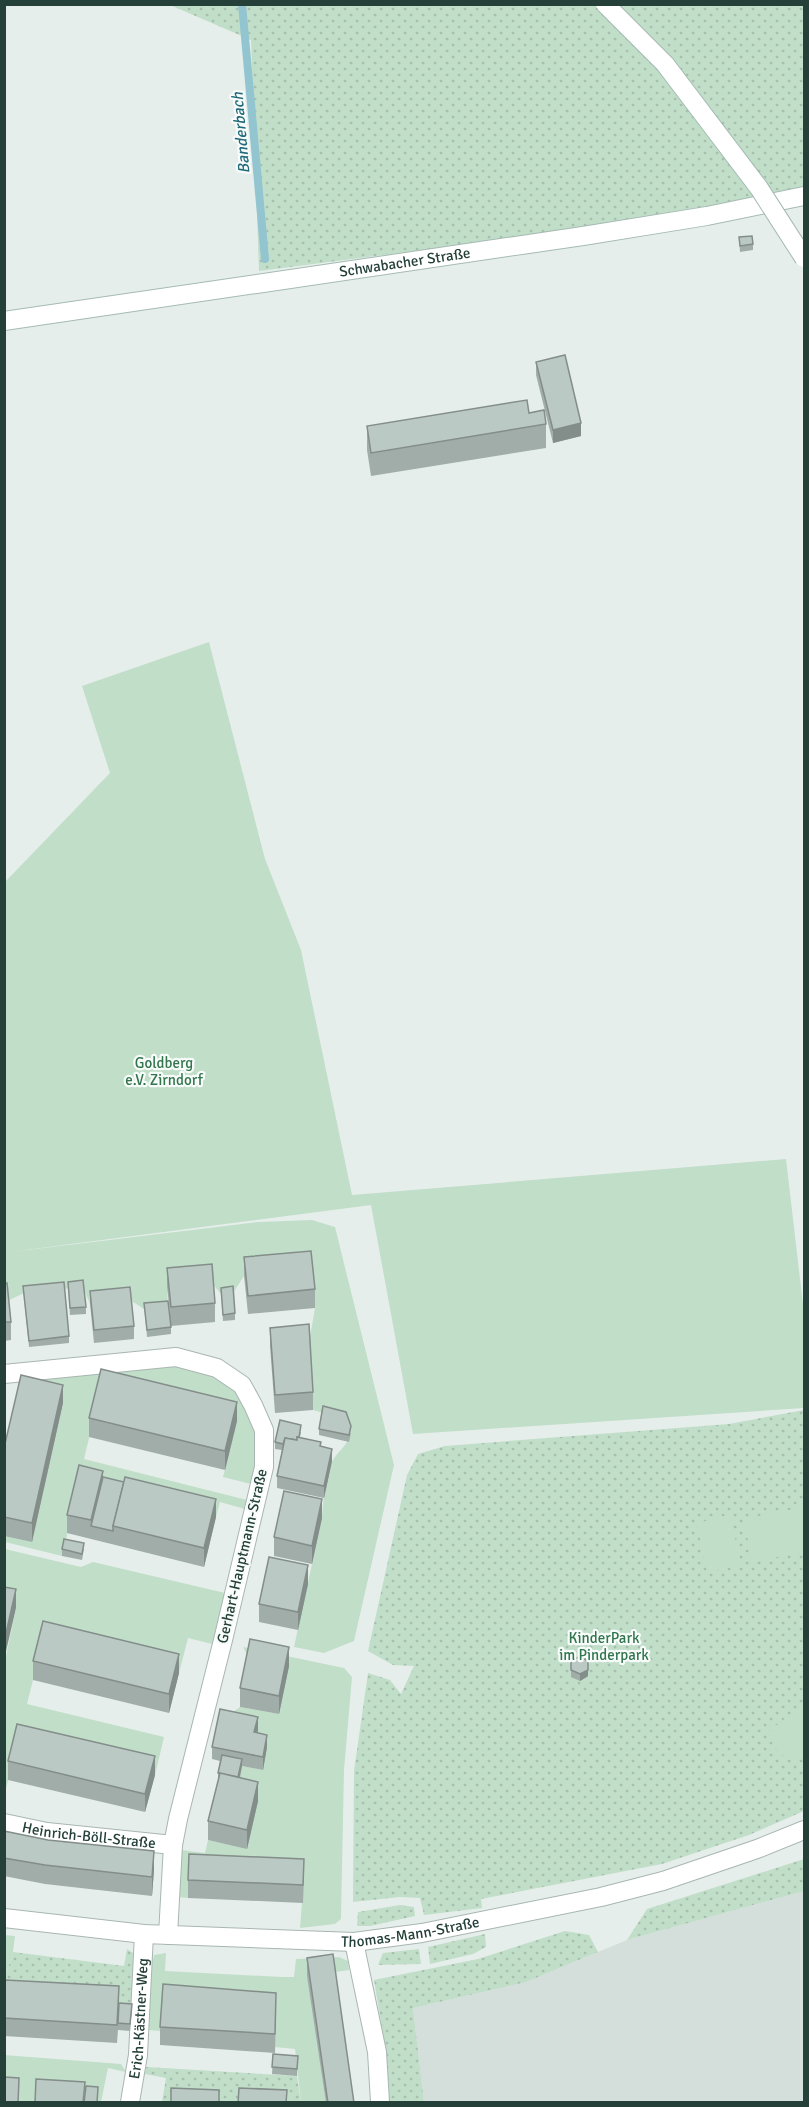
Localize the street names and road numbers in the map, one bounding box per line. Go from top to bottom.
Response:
street label: Schwabacher Straße [338,244,471,281]
street label: Gerhart-Hauptmann-Straße [213,1467,271,1645]
street label: Heinrich-Böll-Straße [21,1818,157,1852]
street label: Thomas-Mann-Straße [341,1913,481,1951]
street label: Erich-Kästner-Weg [125,1958,152,2081]

